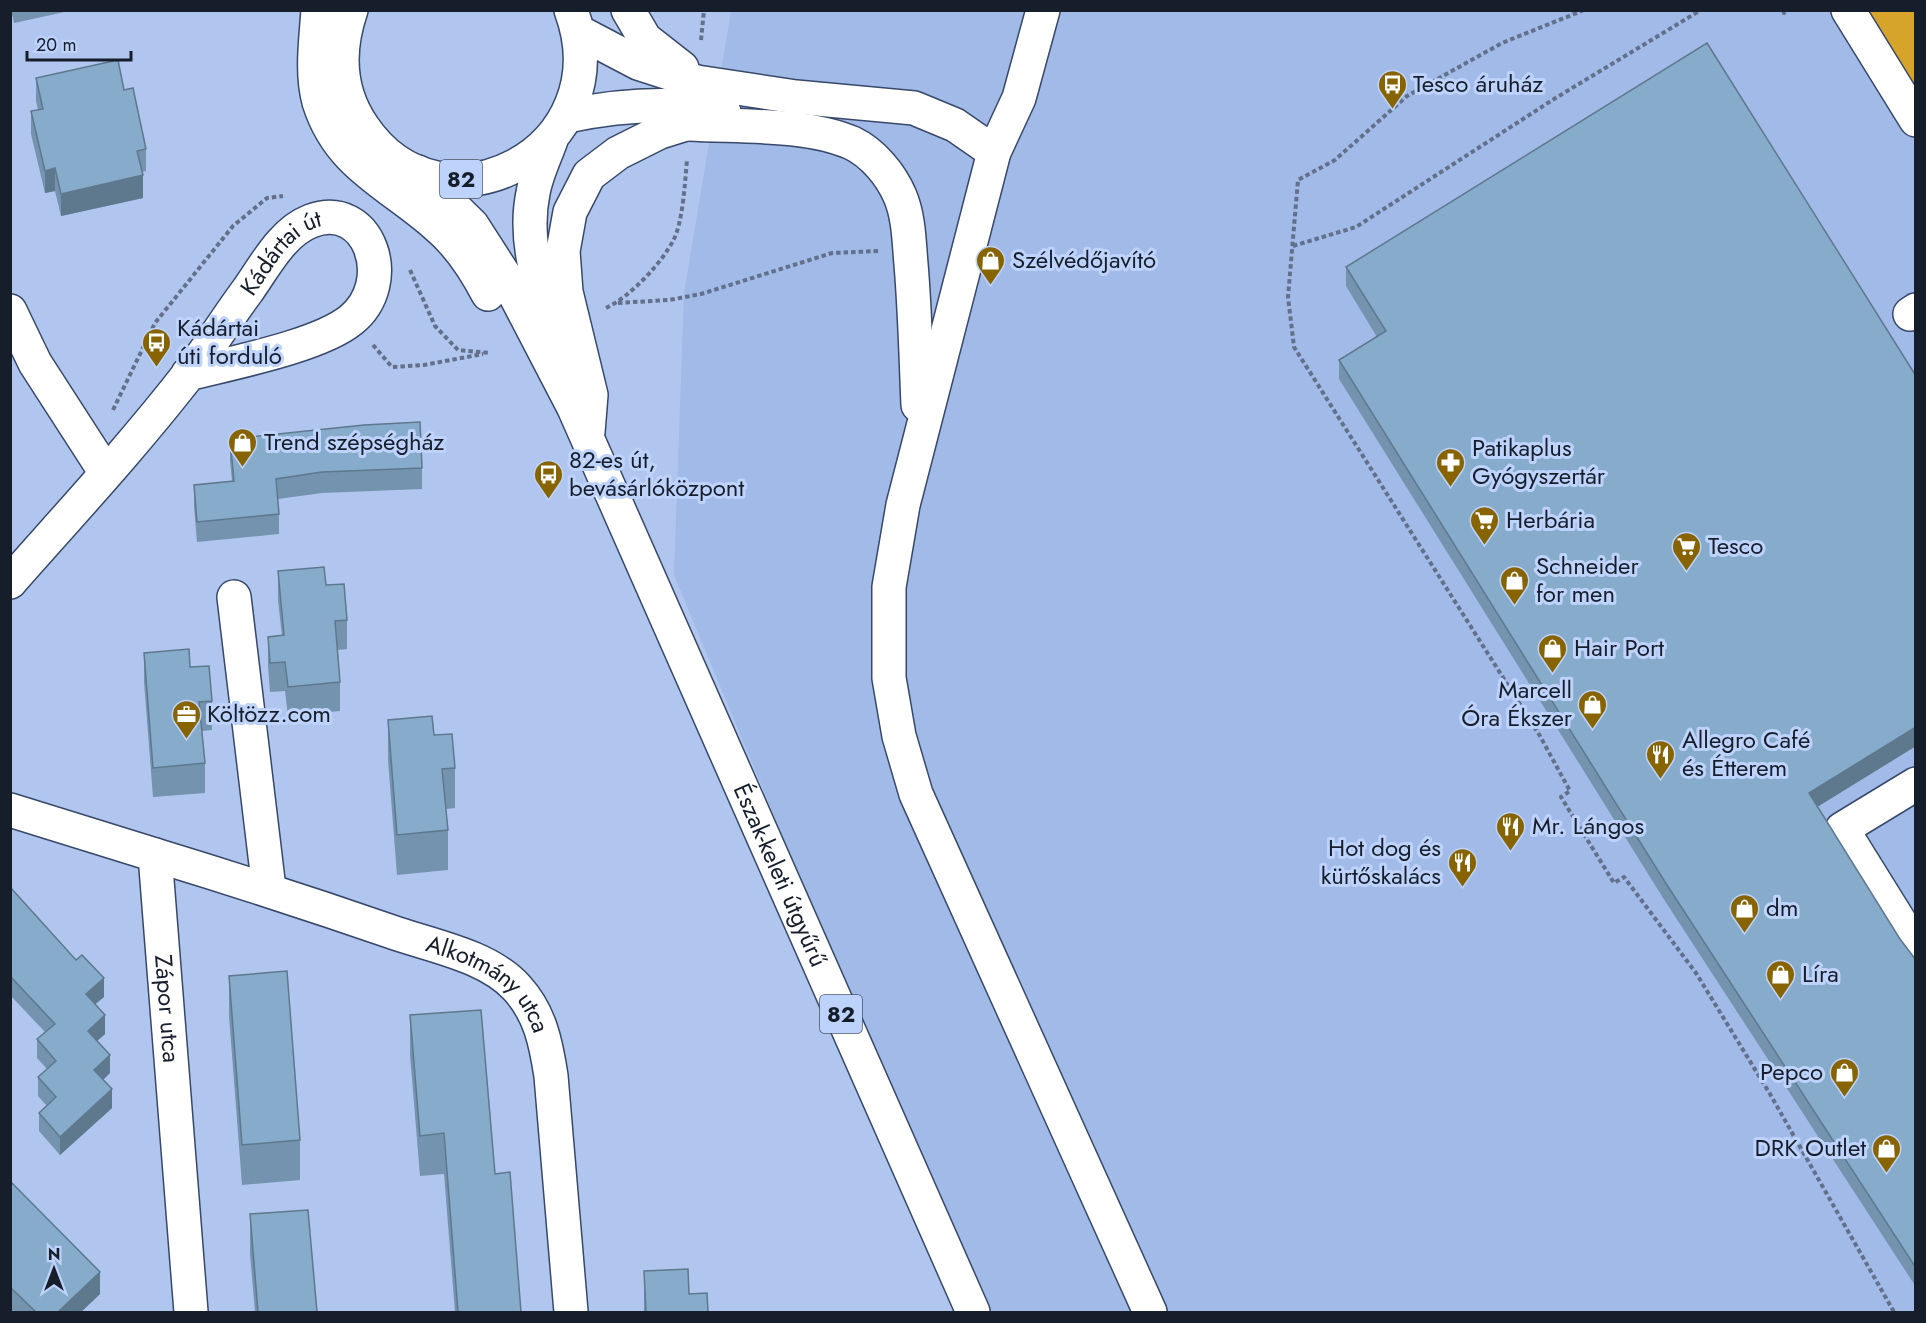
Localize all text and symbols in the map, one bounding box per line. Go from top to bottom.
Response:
scale bar [27,24,130,62]
text: 20 m [36,32,76,58]
place label: Tesco áruház [1413,66,1543,101]
bus stop icon: Tesco áruház [1376,68,1408,110]
road number: 82 [440,160,482,198]
street label: Kádártai út [231,201,325,302]
place label: Szélvédőjavító [1012,242,1156,277]
shop icon: Szélvédőjavító [975,244,1007,286]
place label: Kádártai úti forduló [177,310,282,373]
bus stop icon: Kádártai úti forduló [140,326,172,368]
place label: Trend szépségház [264,424,444,459]
shop icon: Trend szépségház [227,426,259,468]
place label: Patikaplus Gyógyszertár [1472,430,1606,493]
place label: 82-es út, bevásárlóközpont [569,442,744,505]
pharmacy icon: Patikaplus Gyógyszertár [1435,446,1467,488]
bus stop icon: 82-es út, bevásárlóközpont [532,458,564,500]
place label: Herbária [1506,502,1595,537]
supermarket icon: Herbária [1469,504,1501,546]
place label: Tesco [1708,528,1763,563]
supermarket icon: Tesco [1671,530,1703,572]
place label: Schneider for men [1536,548,1639,611]
shop icon: Schneider for men [1499,564,1531,606]
place label: Hair Port [1574,630,1664,665]
shop icon: Hair Port [1537,632,1569,674]
place label: Marcell Óra Ékszer [1461,672,1573,735]
shop icon: Marcell Óra Ékszer [1577,688,1609,730]
place label: Költözz.com [207,696,331,731]
office icon: Költözz.com [170,698,202,740]
place label: Allegro Café és Étterem [1682,722,1810,785]
restaurant icon: Allegro Café és Étterem [1645,738,1677,780]
street label: Észak-keleti útgyűrű [725,778,836,972]
place label: Mr. Lángos [1532,808,1644,843]
restaurant icon: Mr. Lángos [1495,810,1527,852]
place label: Hot dog és kürtőskalács [1321,830,1441,893]
restaurant icon: Hot dog és kürtőskalács [1446,846,1478,888]
place label: dm [1766,890,1798,925]
shop icon: dm [1729,892,1761,934]
street label: Alkotmány utca [422,926,559,1037]
street label: Zápor utca [146,953,189,1064]
place label: Líra [1802,956,1839,991]
shop icon: Líra [1765,958,1797,1000]
road number: 82 [820,995,862,1033]
place label: Pepco [1760,1054,1823,1089]
shop icon: Pepco [1828,1056,1860,1098]
place label: DRK Outlet [1755,1130,1866,1165]
shop icon: DRK Outlet [1871,1132,1903,1174]
north arrow [24,1239,84,1299]
text: N [48,1243,60,1266]

